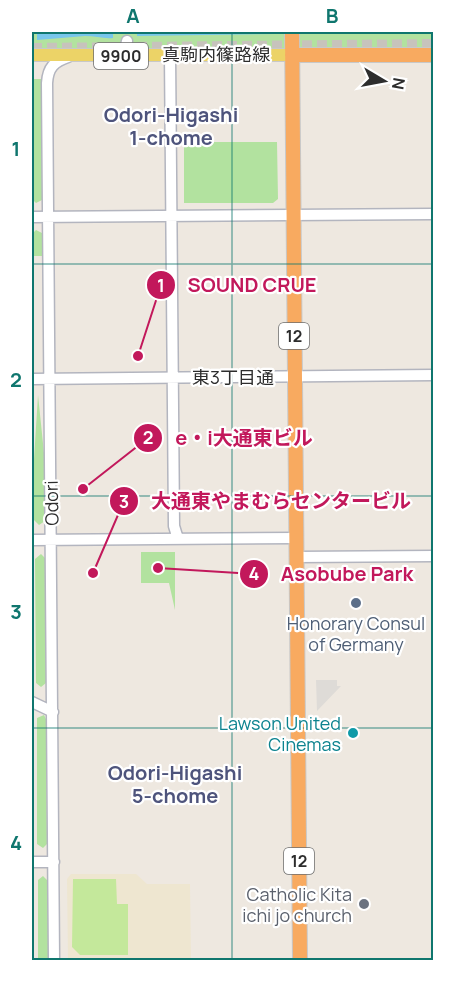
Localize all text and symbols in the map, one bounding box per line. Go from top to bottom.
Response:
text: A [126,2,140,29]
text: B [326,2,339,29]
street label: 真駒内篠路線 [162,42,270,66]
road number: 9900 [94,43,148,69]
north arrow [354,51,414,111]
text: N [387,76,411,91]
district label: Odori-Higashi 1-chome [104,101,238,151]
text: 1 [12,135,20,162]
callout: SOUND CRUE [146,266,329,304]
text: SOUND CRUE [188,271,316,298]
text: 1 [157,273,165,297]
road number: 12 [279,323,309,349]
street label: 東3丁目通 [192,365,274,389]
text: 2 [10,366,22,393]
callout: e・i大通東ビル [133,419,325,457]
text: e・i大通東ビル [175,424,313,451]
text: 2 [143,425,153,449]
street label: Odori [39,480,63,526]
callout: 大通東やまむらセンタービル [109,482,423,520]
text: 大通東やまむらセンタービル [151,487,411,514]
text: 3 [119,489,129,513]
callout: Asobube Park [239,555,425,593]
text: Asobube Park [281,560,415,587]
text: 4 [249,561,260,585]
marker: Honorary Consul of Germany [349,596,363,610]
text: 3 [10,598,22,625]
place label: Honorary Consul of Germany [287,611,425,656]
place label: Lawson United Cinemas [219,711,341,756]
marker: Lawson United Cinemas [346,726,360,740]
district label: Odori-Higashi 5-chome [108,759,242,809]
text: 4 [10,829,22,856]
road number: 12 [284,848,314,874]
place label: Catholic Kita ichi jo church [242,882,352,927]
marker: Catholic Kita ichi jo church [357,897,371,911]

